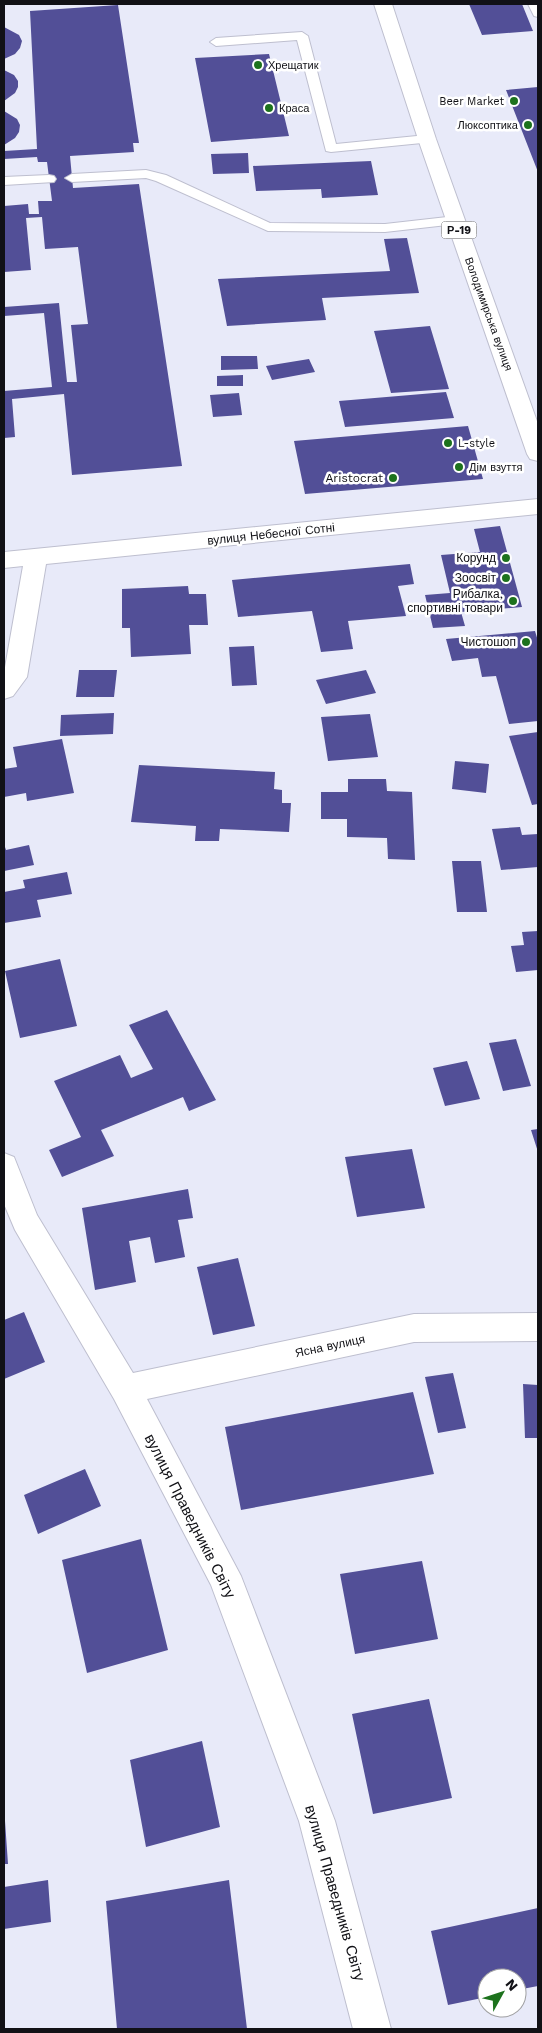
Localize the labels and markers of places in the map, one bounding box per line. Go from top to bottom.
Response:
marker: Хрещатик [252,59,264,71]
place label: Хрещатик [268,59,319,72]
place label: Beer Market [439,95,504,108]
marker: Beer Market [508,95,520,107]
marker: Краса [263,102,275,114]
place label: Краса [279,102,310,115]
place label: Люксоптика [458,119,519,132]
marker: Люксоптика [522,119,534,131]
marker: L-style [442,437,454,449]
place label: L-style [458,437,495,450]
marker: Дім взуття [453,461,465,473]
place label: Дім взуття [469,461,522,474]
place label: Aristocrat [325,471,383,485]
marker: Aristocrat [387,472,399,484]
place label: Корунд [456,551,496,565]
marker: Корунд [500,552,512,564]
place label: Зоосвіт [455,571,496,585]
marker: Зоосвіт [500,572,512,584]
place label: Рибалка, спортивні товари [407,587,503,615]
marker: Рибалка, спортивні товари [507,595,519,607]
place label: Чистошоп [460,635,516,649]
marker: Чистошоп [520,636,532,648]

